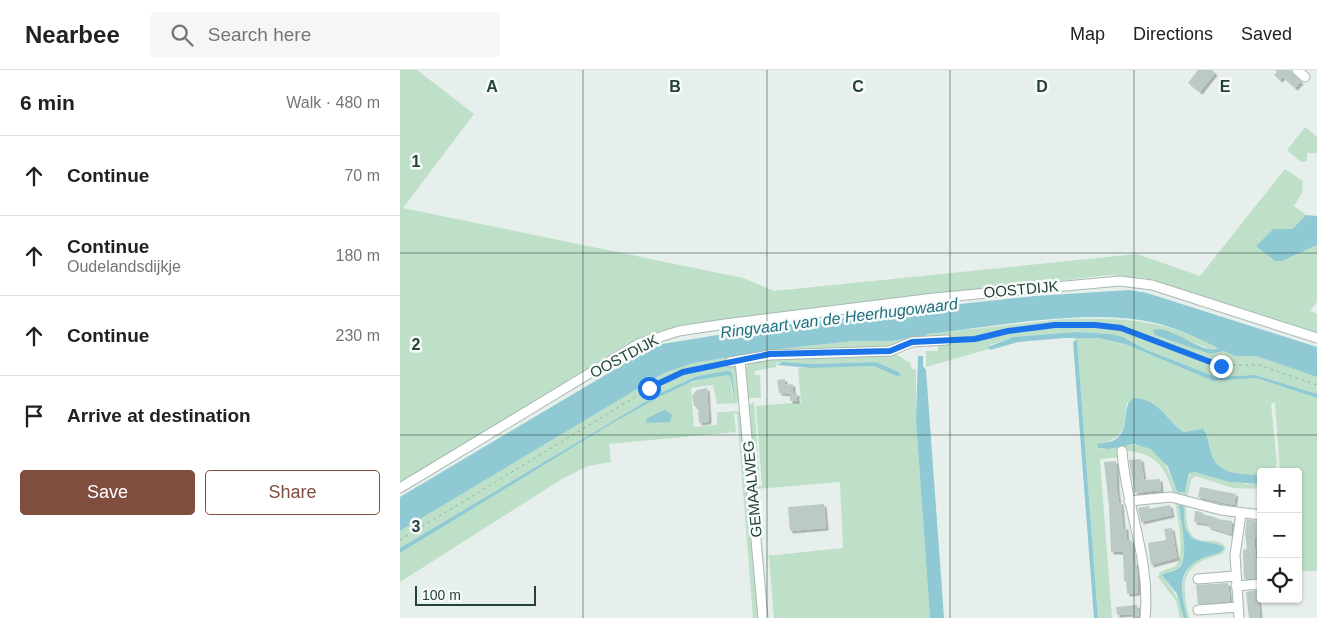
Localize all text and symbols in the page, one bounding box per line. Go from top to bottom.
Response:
search box [150,12,500,57]
text: Nearbee [25,21,120,48]
icon: search [168,21,196,49]
text: Search here [208,24,311,45]
text: Map [1070,24,1105,44]
text: Directions [1133,24,1213,44]
text: Saved [1241,24,1292,44]
text: A [486,78,498,95]
text: B [669,78,681,95]
text: C [852,78,864,95]
text: D [1036,78,1048,95]
text: E [1220,78,1231,95]
text: 6 min [20,91,75,114]
text: Walk · 480 m [286,94,380,111]
text: 1 [412,153,421,170]
icon: ahead [20,162,48,190]
text: Continue [67,165,149,186]
text: 70 m [344,167,380,184]
text: Continue [67,236,149,257]
icon: ahead [20,242,48,270]
text: 180 m [336,247,380,264]
text: Oudelandsdijkje [67,258,181,275]
street label: OOSTDIJK [983,277,1059,301]
water label: Ringvaart van de Heerhugowaard [719,295,960,341]
icon: ahead [20,322,48,350]
text: Continue [67,325,149,346]
text: 230 m [336,327,380,344]
street label: OOSTDIJK [587,331,661,381]
text: 2 [412,336,421,353]
route end [1210,355,1233,378]
route start [638,377,661,400]
icon: arrive [20,402,48,430]
text: Arrive at destination [67,405,251,426]
street label: GEMAALWEG [739,440,765,538]
map controls [1257,468,1302,603]
button: + [1257,468,1302,513]
button: Save [20,470,195,515]
button: Share [205,470,380,515]
button: − [1257,513,1302,558]
text: 3 [412,518,421,535]
button: locate [1257,558,1302,603]
scale bar [415,583,536,606]
text: 100 m [422,587,461,603]

